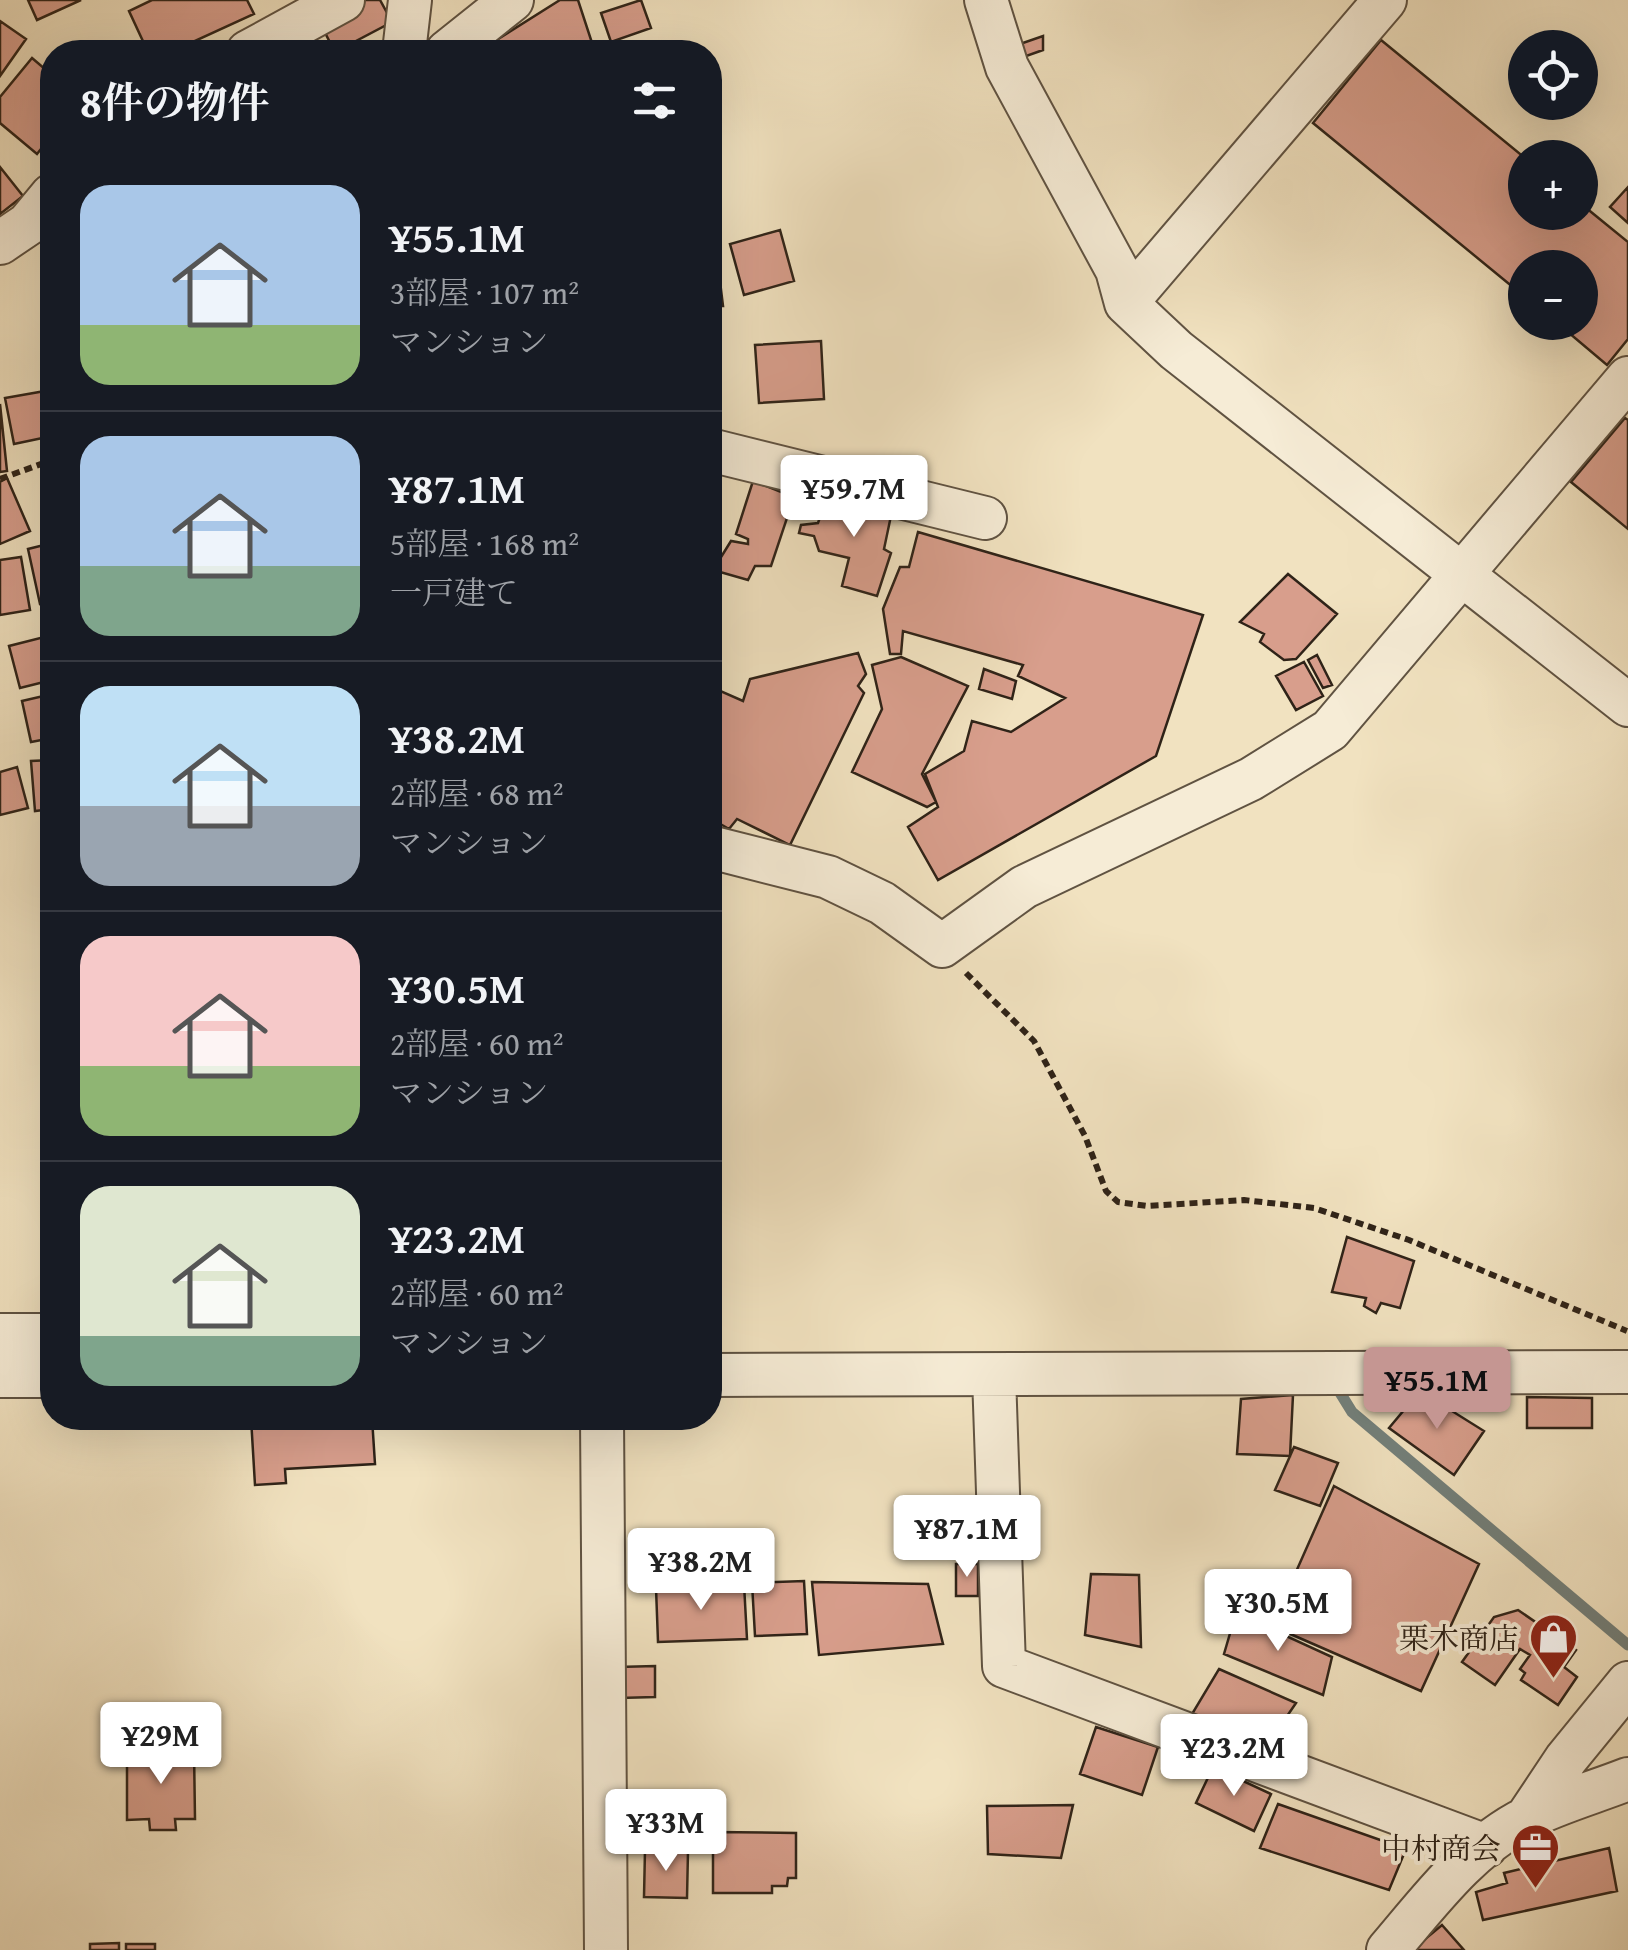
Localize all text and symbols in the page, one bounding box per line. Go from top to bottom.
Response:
map controls [1508,30,1598,340]
button: locate [1508,30,1598,120]
text: 8件の物件 [80,71,270,132]
icon: filters [627,73,682,128]
button: + [1508,140,1598,230]
text: ¥55.1M [390,206,525,267]
icon: home [160,225,280,345]
button: − [1508,250,1598,340]
text: 3部屋 · 107 m² [390,269,579,316]
text: マンション [390,318,549,365]
pin: ¥59.7M [773,455,935,540]
text: ¥87.1M [390,457,525,518]
text: ¥59.7M [803,464,905,511]
icon: home [160,476,280,596]
text: 5部屋 · 168 m² [390,520,579,567]
text: 一戸建て [390,569,518,616]
text: ¥38.2M [390,707,525,768]
icon: home [160,726,280,846]
text: 2部屋 · 68 m² [390,770,564,817]
text: マンション [390,819,549,866]
text: ¥30.5M [390,957,525,1018]
icon: home [160,976,280,1096]
text: 2部屋 · 60 m² [390,1020,564,1067]
text: マンション [390,1069,549,1116]
text: ¥23.2M [390,1207,525,1268]
icon: home [160,1226,280,1346]
text: 2部屋 · 60 m² [390,1270,564,1317]
text: マンション [390,1319,549,1366]
pin: ¥55.1M [1356,1347,1518,1432]
text: ¥55.1M [1386,1356,1488,1403]
pin: ¥87.1M [886,1495,1048,1580]
text: ¥87.1M [916,1504,1018,1551]
pin: ¥38.2M [620,1528,782,1613]
text: ¥38.2M [650,1537,752,1584]
pin: ¥30.5M [1197,1569,1359,1654]
text: ¥30.5M [1227,1578,1329,1625]
shop icon: 栗木商店 [1528,1612,1580,1680]
place label: 栗木商店 [1399,1616,1519,1660]
pin: ¥29M [102,1702,220,1787]
text: ¥29M [122,1711,200,1758]
pin: ¥23.2M [1153,1714,1315,1799]
text: ¥23.2M [1183,1723,1285,1770]
pin: ¥33M [607,1789,725,1874]
text: ¥33M [627,1798,705,1845]
office icon: 中村商会 [1510,1822,1562,1890]
place label: 中村商会 [1381,1826,1501,1870]

